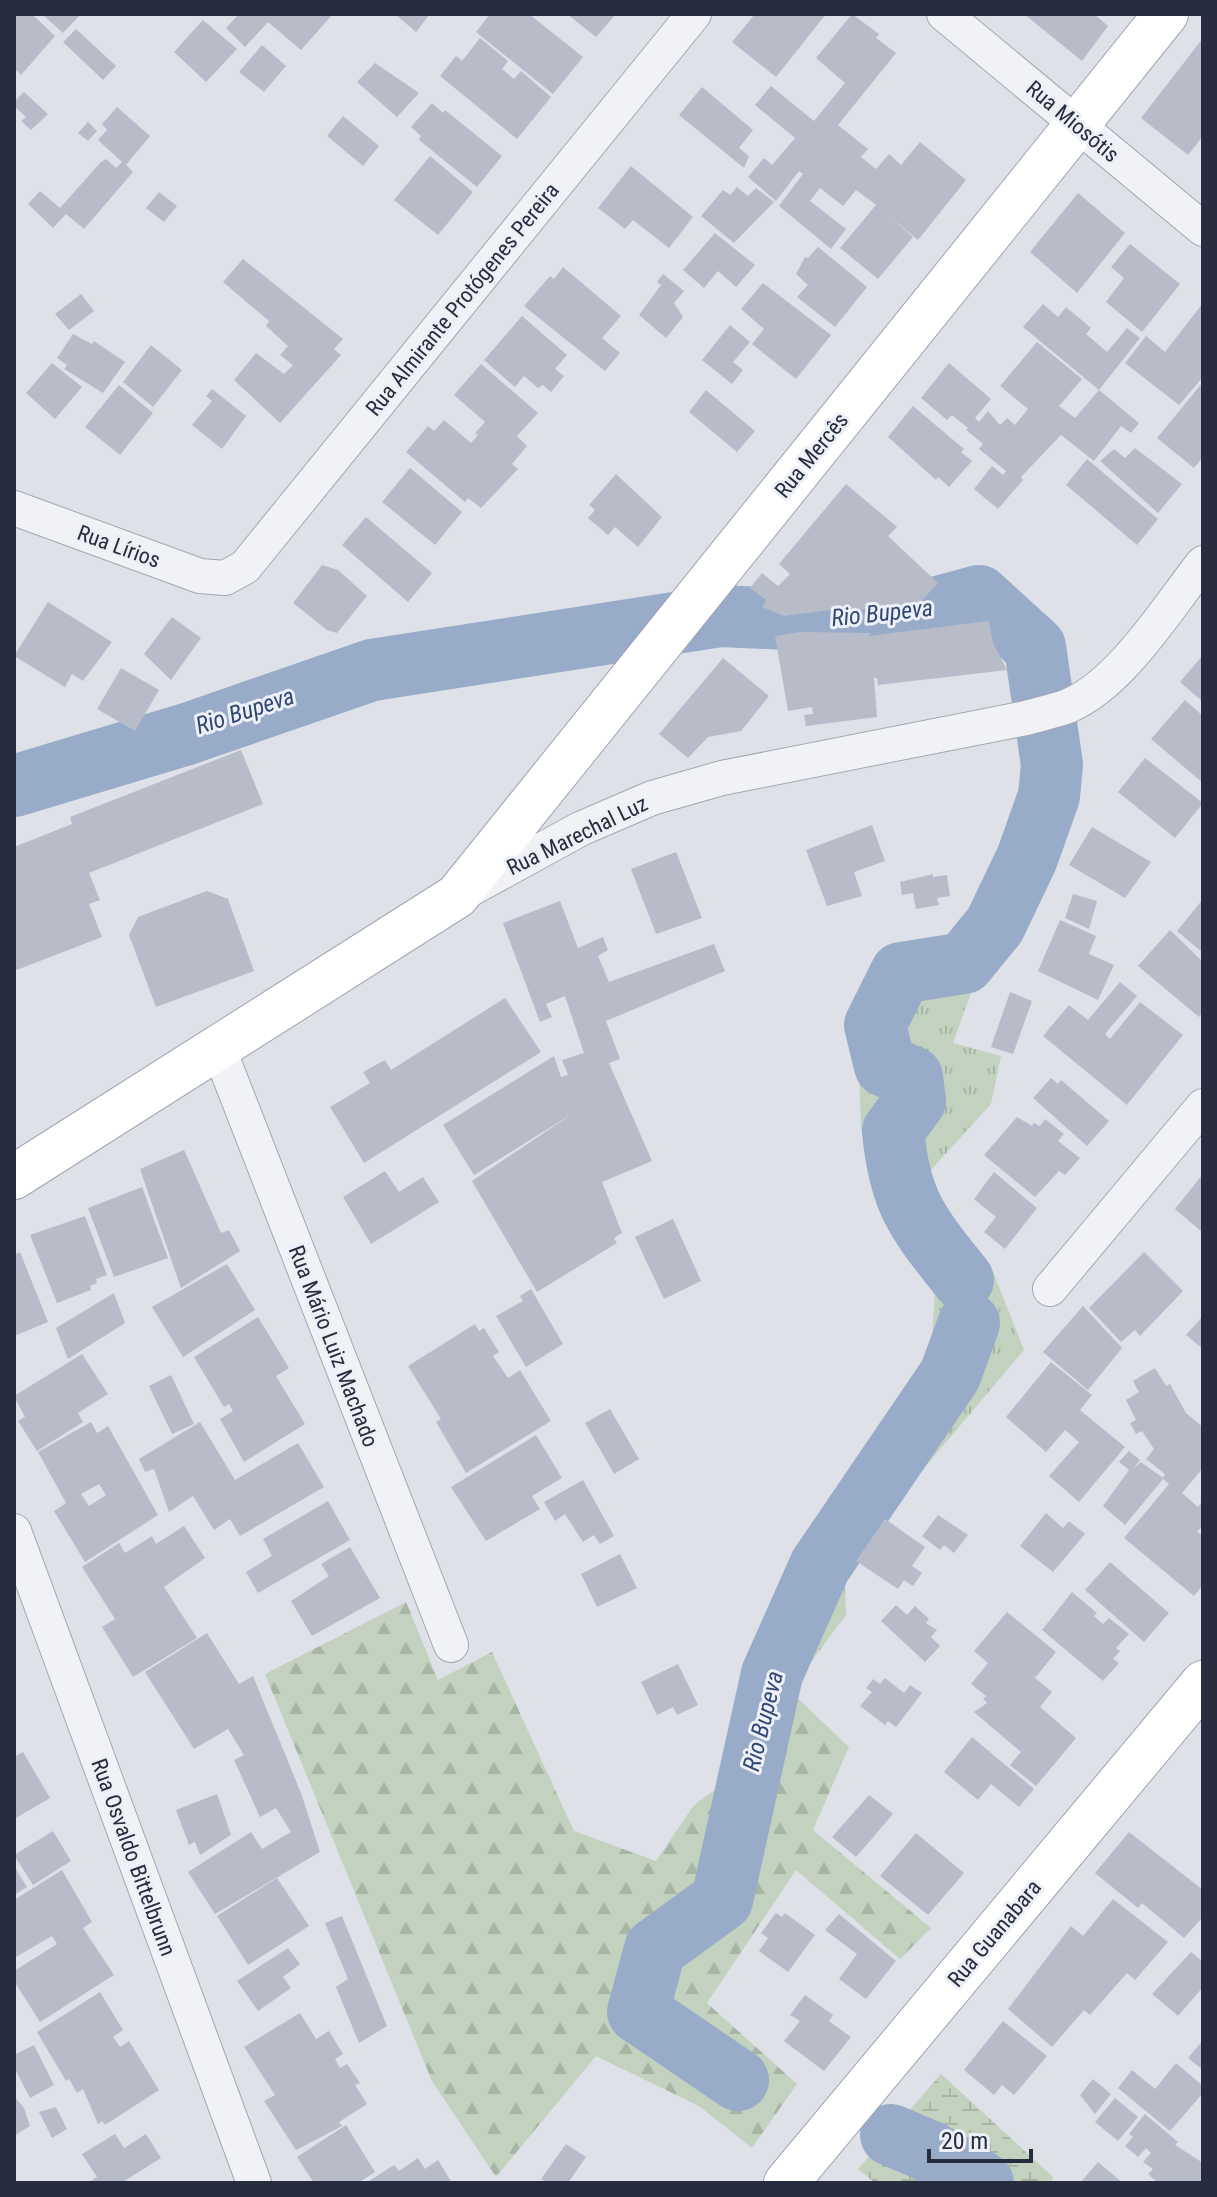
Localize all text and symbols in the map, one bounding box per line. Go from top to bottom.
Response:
street label: Rua Miosótis [1021,75,1124,167]
street label: Rua Almirante Protógenes Pereira [361,178,564,421]
street label: Rua Mercês [770,408,853,503]
street label: Rua Lírios [74,520,164,573]
water label: Rio Bupeva [830,594,934,632]
water label: Rio Bupeva [192,682,298,740]
street label: Rua Marechal Luz [503,791,652,880]
street label: Rua Mário Luiz Machado [284,1242,383,1450]
water label: Rio Bupeva [737,1668,789,1774]
street label: Rua Osvaldo Bittelbrunn [86,1755,181,1959]
street label: Rua Guanabara [943,1875,1046,1992]
scale bar [929,2113,1031,2163]
text: 20 m [941,2127,988,2155]

